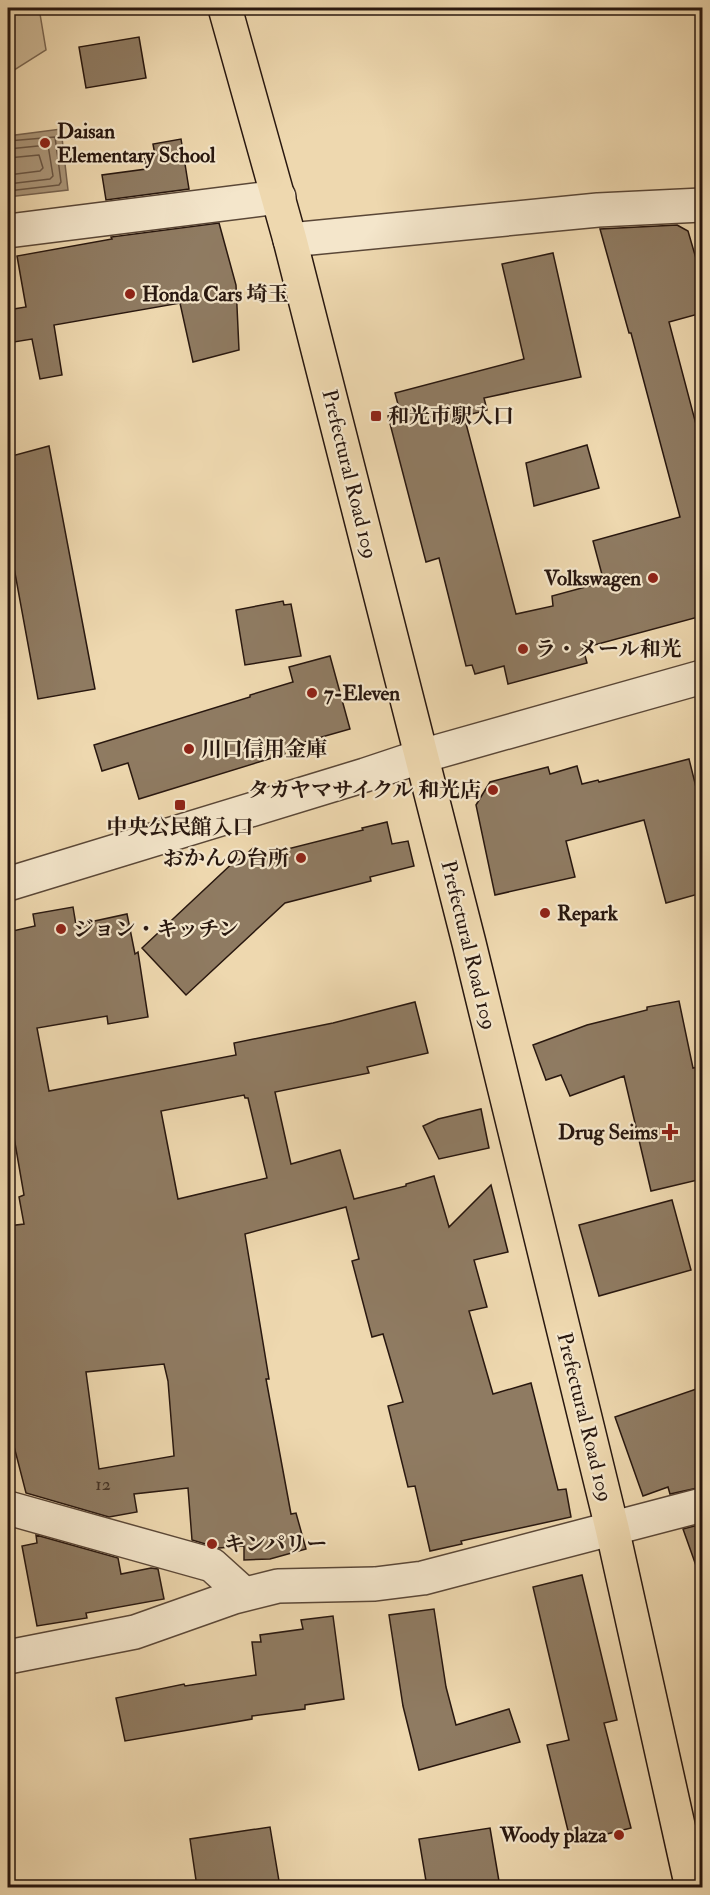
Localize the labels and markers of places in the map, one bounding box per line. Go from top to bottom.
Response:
place label: Daisan Elementary School [57,118,216,169]
marker: Daisan Elementary School [38,136,52,150]
place label: Honda Cars 埼玉 [142,281,289,308]
marker: Honda Cars 埼玉 [123,287,137,301]
place label: 和光市駅入口 [388,403,514,430]
marker: 和光市駅入口 [369,409,383,423]
place label: Volkswagen [543,565,641,592]
marker: Volkswagen [646,571,660,585]
place label: ラ・メール和光 [535,636,682,663]
marker: ラ・メール和光 [516,642,530,656]
place label: 7-Eleven [324,680,400,707]
marker: 7-Eleven [305,686,319,700]
place label: 川口信用金庫 [201,736,327,763]
marker: 川口信用金庫 [182,742,196,756]
place label: タカヤマサイクル 和光店 [248,777,481,804]
marker: タカヤマサイクル 和光店 [486,783,500,797]
marker: 中央公民館入口 [173,798,187,812]
place label: 中央公民館入口 [107,814,254,841]
place label: おかんの台所 [163,845,289,872]
marker: おかんの台所 [294,851,308,865]
place label: Repark [557,900,619,927]
marker: Repark [538,906,552,920]
place label: ジョン・キッチン [73,916,239,943]
marker: ジョン・キッチン [54,922,68,936]
place label: Drug Seims [558,1119,658,1146]
marker: Drug Seims [663,1125,677,1139]
place label: キンパリー [224,1531,327,1558]
marker: キンパリー [205,1537,219,1551]
place label: Woody plaza [499,1822,608,1849]
marker: Woody plaza [612,1828,626,1842]

